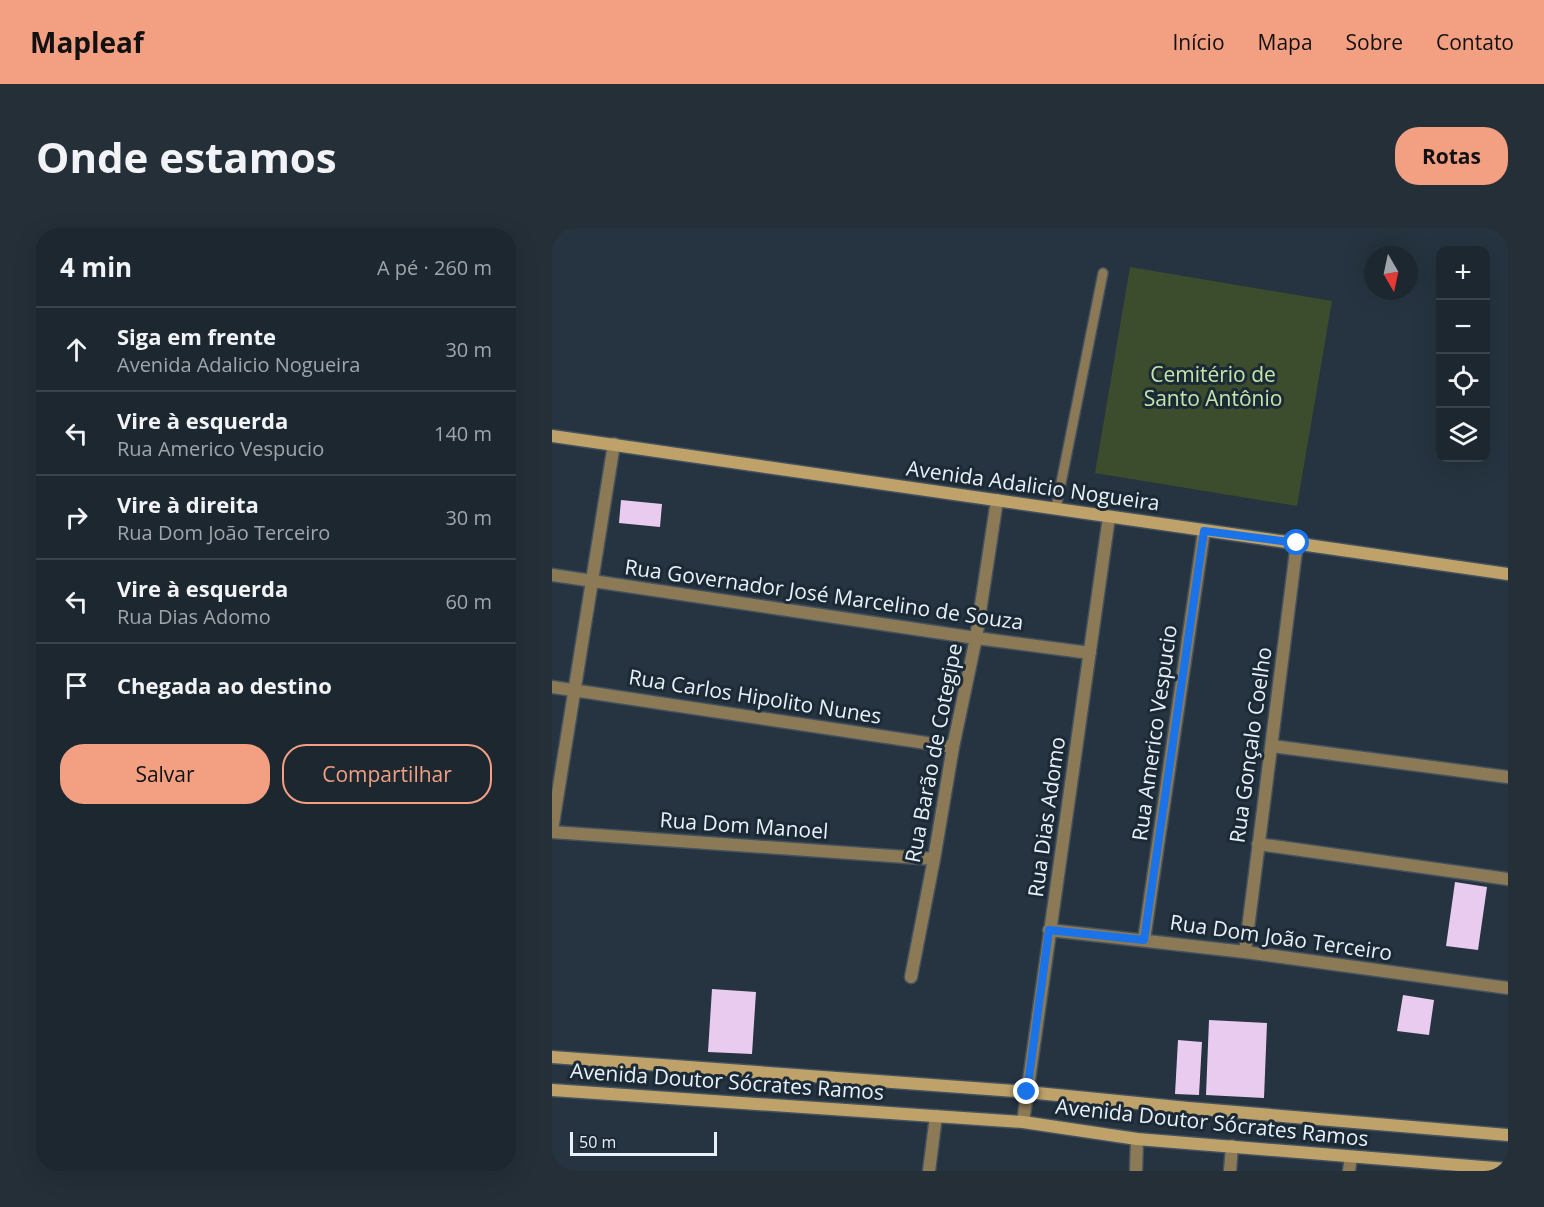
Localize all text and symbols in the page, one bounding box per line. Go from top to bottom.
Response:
text: Mapleaf [30,23,144,61]
text: Início [1172,28,1225,56]
text: Mapa [1258,28,1313,56]
text: Sobre [1346,28,1403,56]
text: Contato [1436,28,1514,56]
button: Rotas [1395,127,1508,185]
text: Onde estamos [36,128,337,185]
north arrow [1364,246,1418,300]
map controls [1436,246,1490,462]
button: + [1436,246,1490,300]
text: 4 min [60,249,132,285]
text: A pé · 260 m [377,254,492,281]
button: − [1436,300,1490,354]
text: Siga em frente [117,321,276,351]
icon: ahead [60,333,93,366]
text: 30 m [445,336,492,363]
text: Avenida Adalicio Nogueira [117,351,360,378]
button: locate [1436,354,1490,408]
park label: Cemitério de Santo Antônio [1144,360,1282,412]
text: Vire à esquerda [117,405,288,435]
button: layers [1436,408,1490,462]
icon: left [60,417,93,450]
text: 140 m [434,420,492,447]
text: Rua Americo Vespucio [117,435,324,462]
street label: Avenida Adalicio Nogueira [905,453,1162,517]
text: Vire à direita [117,489,259,519]
icon: right [60,501,93,534]
text: 30 m [445,504,492,531]
text: Rua Dom João Terceiro [117,519,330,546]
route start [1283,529,1309,555]
street label: Rua Governador José Marcelino de Souza [623,552,1025,636]
text: Vire à esquerda [117,573,288,603]
icon: left [60,585,93,618]
text: 60 m [445,588,492,615]
text: Rua Dias Adomo [117,603,271,630]
street label: Rua Americo Vespucio [1125,623,1183,843]
street label: Rua Barão de Cotegipe [898,641,968,865]
street label: Rua Gonçalo Coelho [1222,645,1278,845]
street label: Rua Carlos Hipolito Nunes [627,662,884,730]
icon: arrive [60,669,93,702]
text: Chegada ao destino [117,670,332,700]
street label: Rua Dias Adomo [1021,735,1071,899]
button: Salvar [60,744,270,804]
button: Compartilhar [282,744,492,804]
street label: Rua Dom Manoel [659,805,829,845]
street label: Rua Dom João Terceiro [1168,908,1394,966]
street label: Avenida Doutor Sócrates Ramos [569,1056,885,1106]
route end [1013,1078,1039,1104]
street label: Avenida Doutor Sócrates Ramos [1054,1092,1370,1152]
scale bar [570,1129,717,1156]
text: 50 m [579,1131,616,1153]

